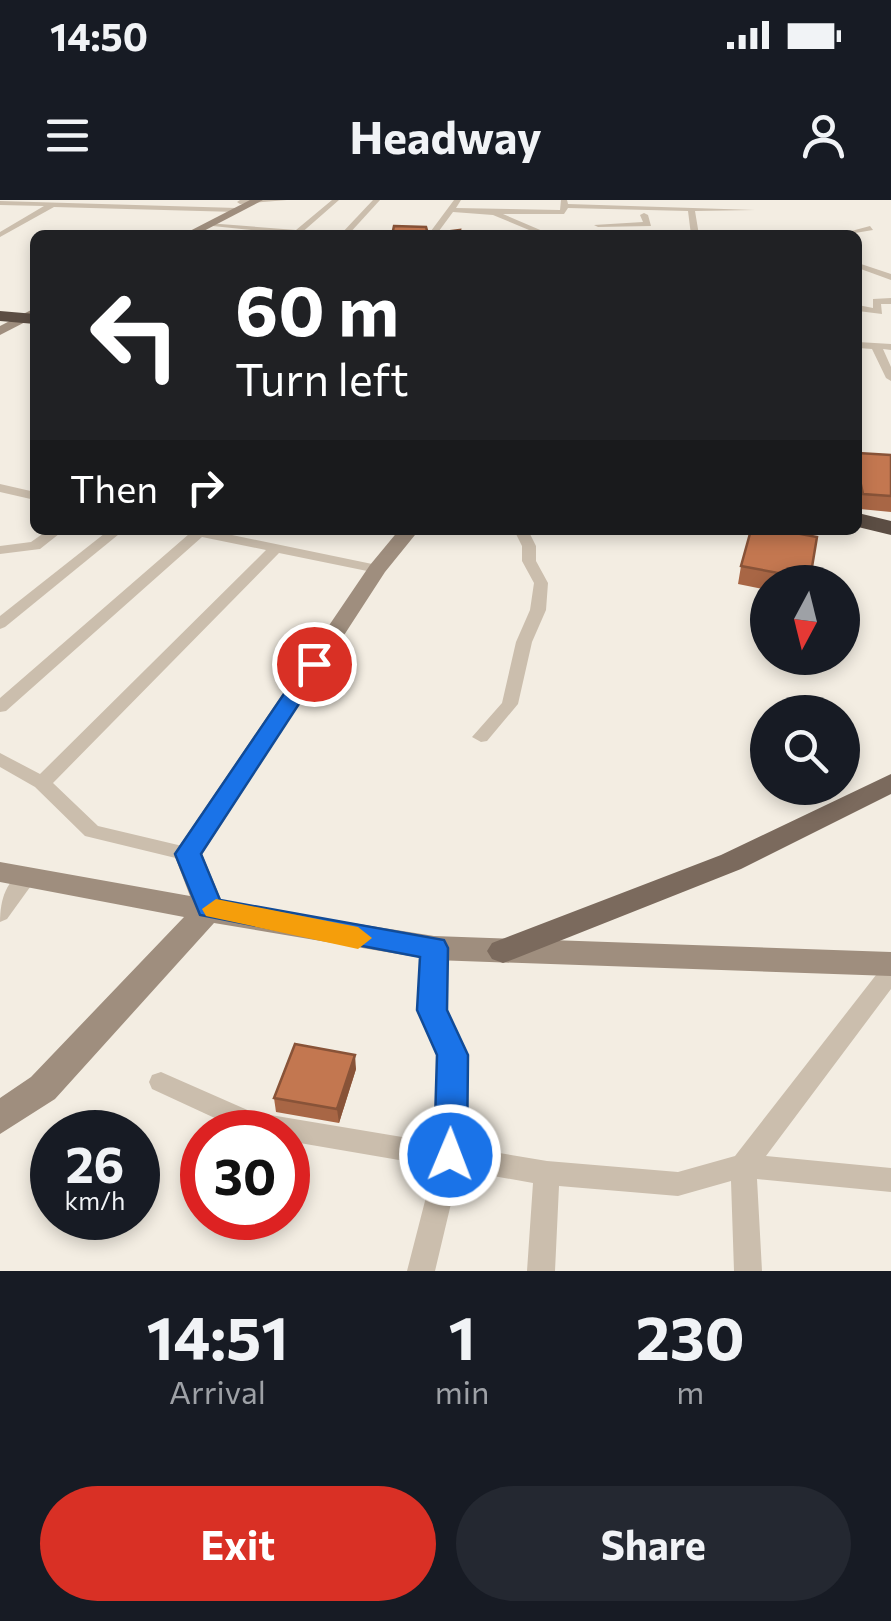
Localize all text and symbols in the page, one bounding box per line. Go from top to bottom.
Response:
text: 14:50 [50,12,148,59]
icon: menu [40,108,95,163]
text: Headway [349,108,542,163]
icon: person [796,108,851,163]
text: 60 m [235,265,399,350]
icon: left [70,270,200,400]
text: Turn left [235,350,409,405]
icon: right [178,460,233,515]
text: Then [70,464,158,511]
north arrow [750,565,860,675]
map controls [750,565,860,805]
pin [272,622,357,707]
icon: arrive [287,637,342,692]
button: search [750,695,860,805]
position arrow [398,1103,502,1207]
speed limit sign: 30 [180,1110,310,1240]
text: 26 [65,1132,124,1193]
text: km/h [65,1185,125,1215]
text: 14:51 [146,1299,288,1372]
text: 1 [448,1299,476,1372]
text: 230 [636,1299,745,1372]
text: Arrival [169,1371,266,1411]
text: min [435,1371,489,1411]
text: m [676,1371,704,1411]
button: Exit [40,1486,436,1601]
button: Share [456,1486,851,1601]

